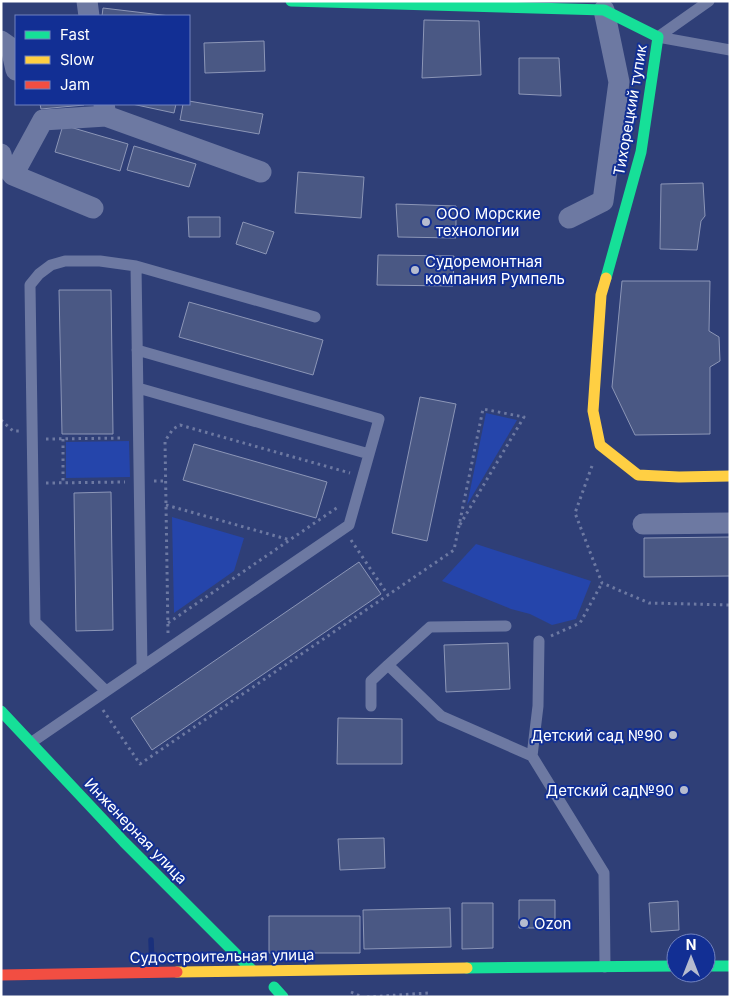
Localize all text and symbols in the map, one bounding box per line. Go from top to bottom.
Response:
legend [15,15,190,105]
text: Fast [60,25,90,44]
street label: Тихорецкий тупик [609,43,651,177]
text: Slow [60,50,94,69]
text: Jam [60,75,90,94]
place label: ООО Морские технологии [436,204,541,240]
marker: ООО Морские технологии [420,216,432,228]
place label: Судоремонтная компания Румпель [425,252,565,288]
marker: Судоремонтная компания Румпель [409,264,421,276]
place label: Детский сад №90 [531,726,663,745]
marker: Детский сад №90 [667,729,679,741]
street label: Инженерная улица [81,774,191,888]
place label: Детский сад№90 [546,781,674,800]
marker: Детский сад№90 [678,784,690,796]
place label: Ozon [534,914,571,933]
marker: Ozon [518,917,530,929]
north arrow [666,933,716,983]
text: N [686,936,696,953]
street label: Судостроительная улица [129,945,315,967]

